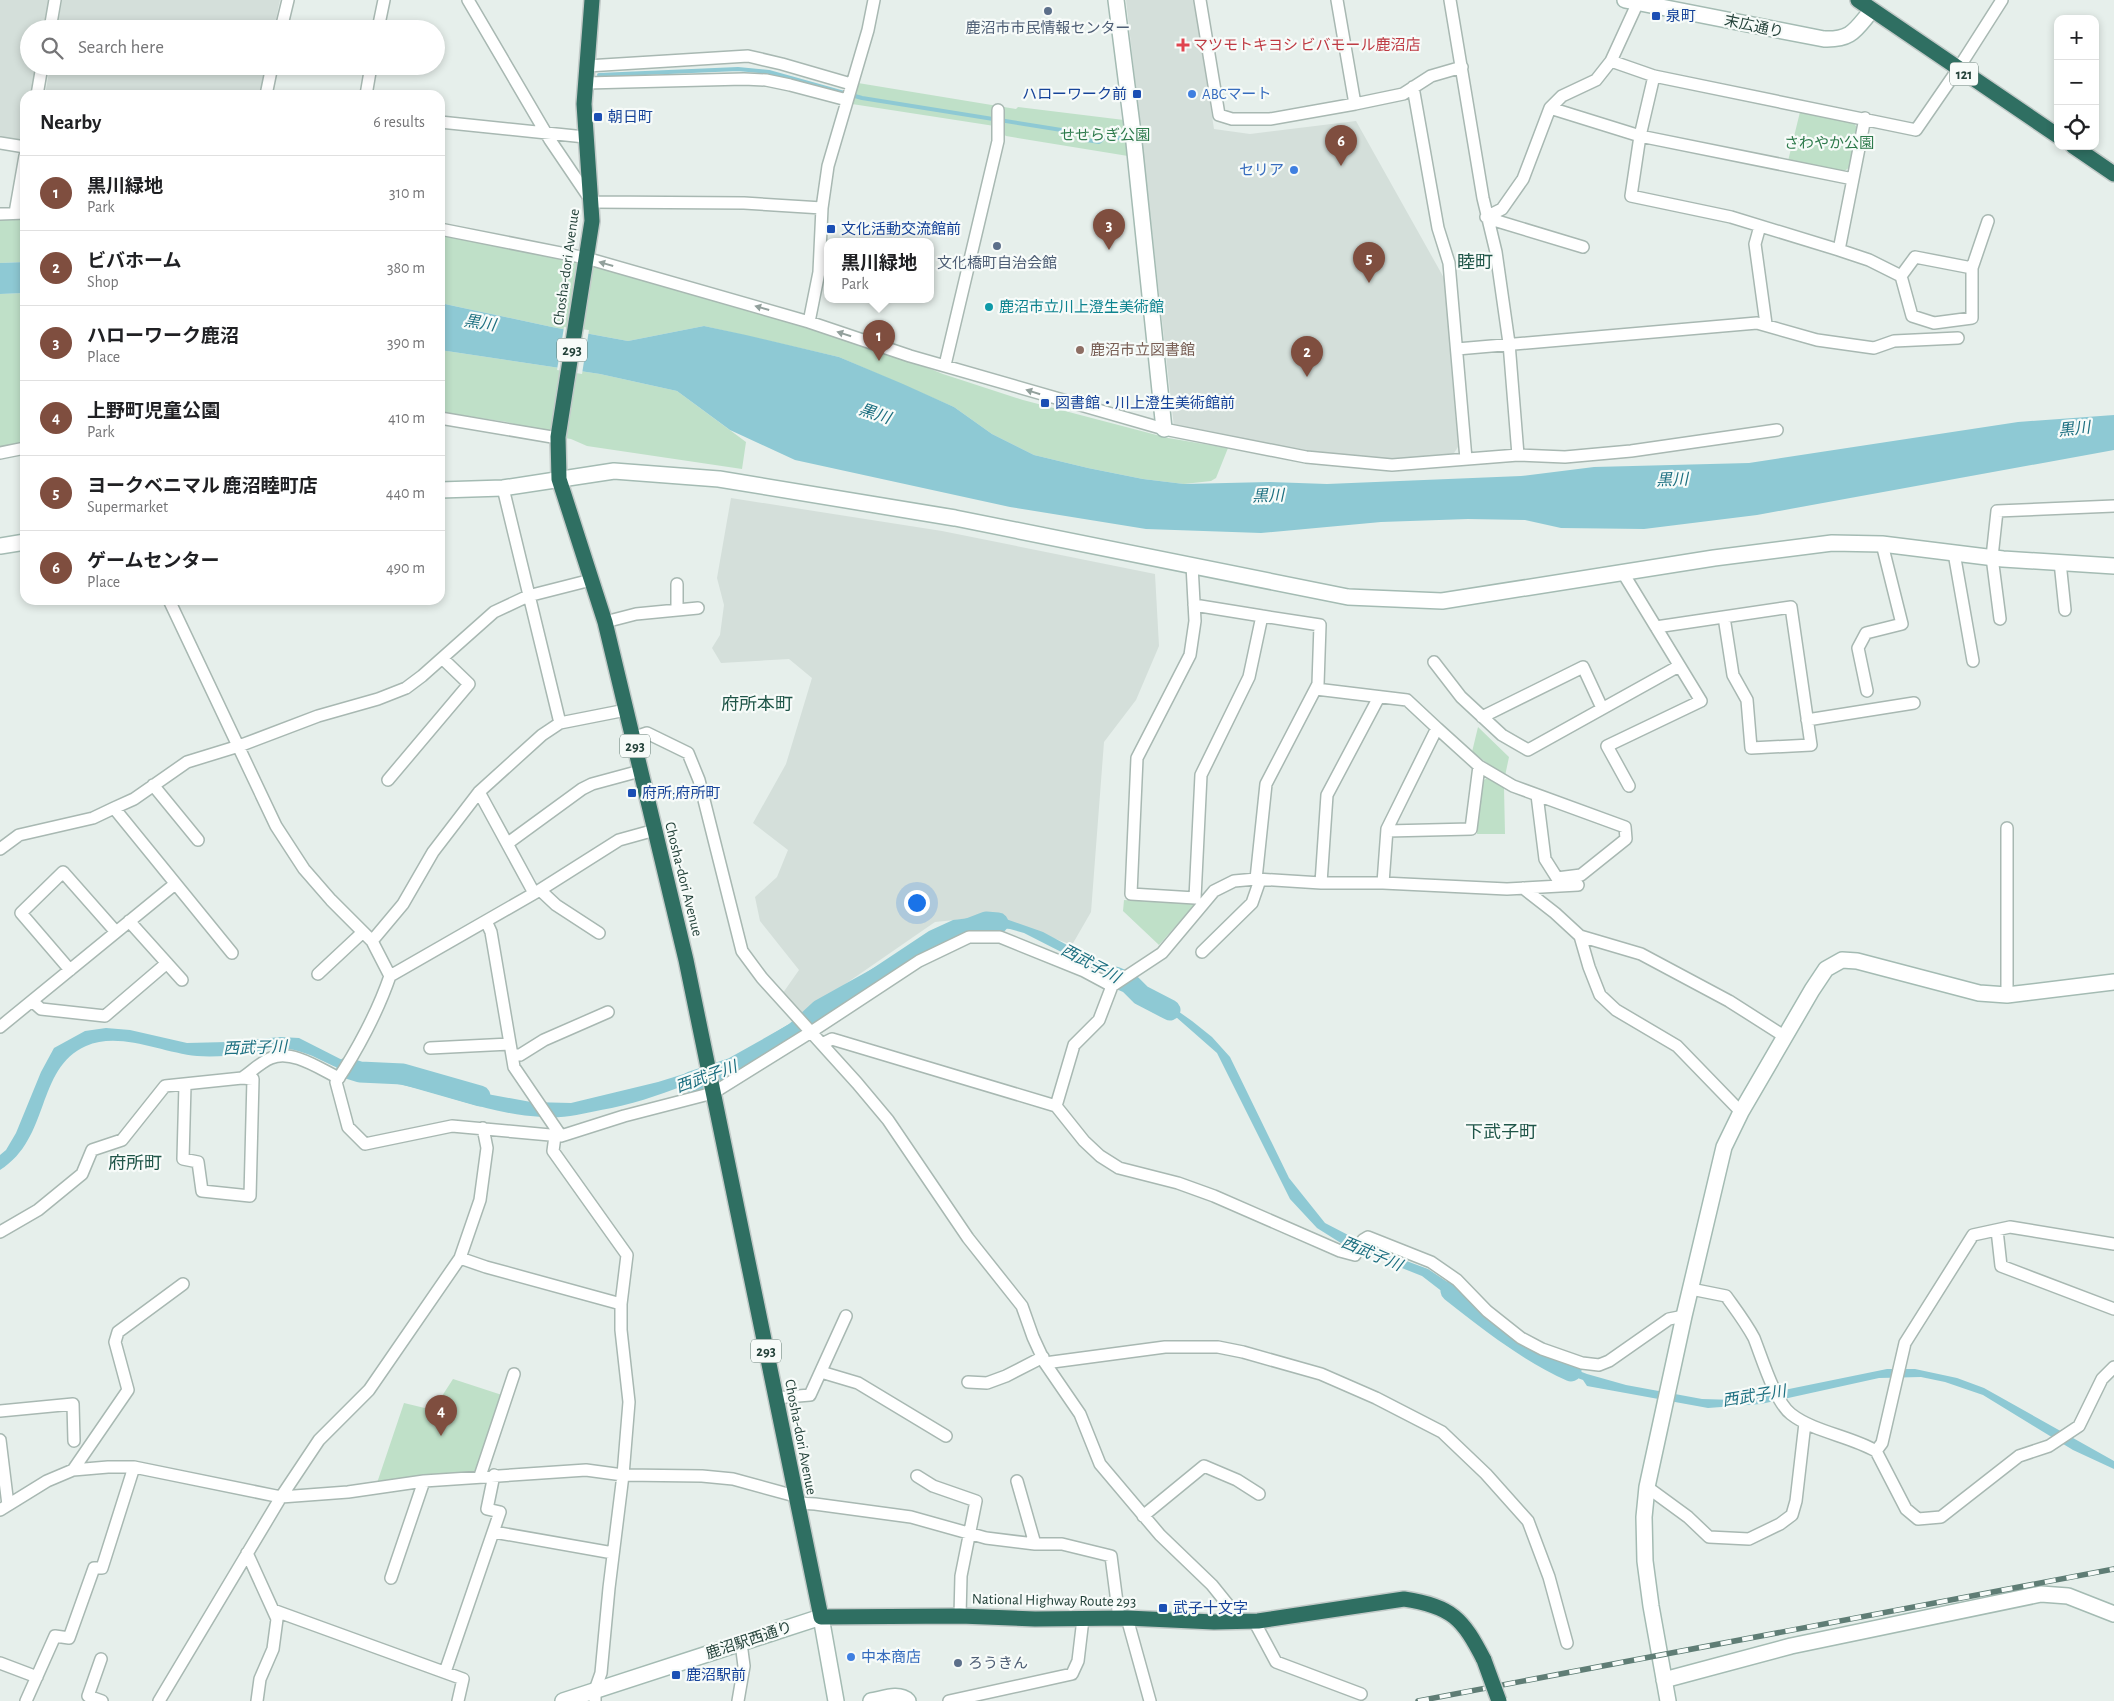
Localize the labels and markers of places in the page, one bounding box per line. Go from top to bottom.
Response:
marker: 鹿沼市市民情報センター [1042,5,1054,17]
place label: 泉町 [1666,8,1696,24]
marker: 泉町 [1650,10,1662,22]
place label: 鹿沼市市民情報センター [965,20,1131,36]
place label: マツモトキヨシ ビバモール鹿沼店 [1193,37,1420,53]
marker: マツモトキヨシ ビバモール鹿沼店 [1177,39,1189,51]
place label: ハローワーク前 [1022,86,1127,102]
place label: ABCマート [1202,87,1272,102]
marker: ハローワーク前 [1131,88,1143,100]
marker: ABCマート [1186,88,1198,100]
place label: 朝日町 [608,109,653,125]
marker: 朝日町 [592,111,604,123]
pin: 6 [1325,125,1357,166]
place label: セリア [1239,163,1284,178]
marker: セリア [1288,164,1300,176]
pin: 3 [1093,209,1125,250]
place label: 文化活動交流館前 [841,221,961,237]
marker: 文化活動交流館前 [825,223,837,235]
marker: 文化橋町自治会館 [991,240,1003,252]
pin: 5 [1353,242,1385,283]
place label: 文化橋町自治会館 [937,255,1057,271]
place label: 鹿沼市立川上澄生美術館 [999,298,1164,315]
marker: 鹿沼市立川上澄生美術館 [983,301,995,313]
pin: 1 [863,320,895,361]
pin: 2 [1291,336,1323,377]
place label: 鹿沼市立図書館 [1090,342,1195,358]
marker: 鹿沼市立図書館 [1074,344,1086,356]
place label: 図書館・川上澄生美術館前 [1055,394,1235,411]
marker: 図書館・川上澄生美術館前 [1039,397,1051,409]
place label: 府所;府所町 [642,785,720,801]
marker: 府所;府所町 [626,787,638,799]
pin: 4 [425,1395,457,1436]
place label: 武子十文字 [1173,1600,1248,1616]
marker: 武子十文字 [1157,1602,1169,1614]
place label: 中本商店 [861,1649,921,1665]
marker: 中本商店 [845,1651,857,1663]
place label: ろうきん [968,1656,1028,1671]
marker: ろうきん [952,1657,964,1669]
place label: 鹿沼駅前 [686,1667,746,1683]
marker: 鹿沼駅前 [670,1669,682,1681]

